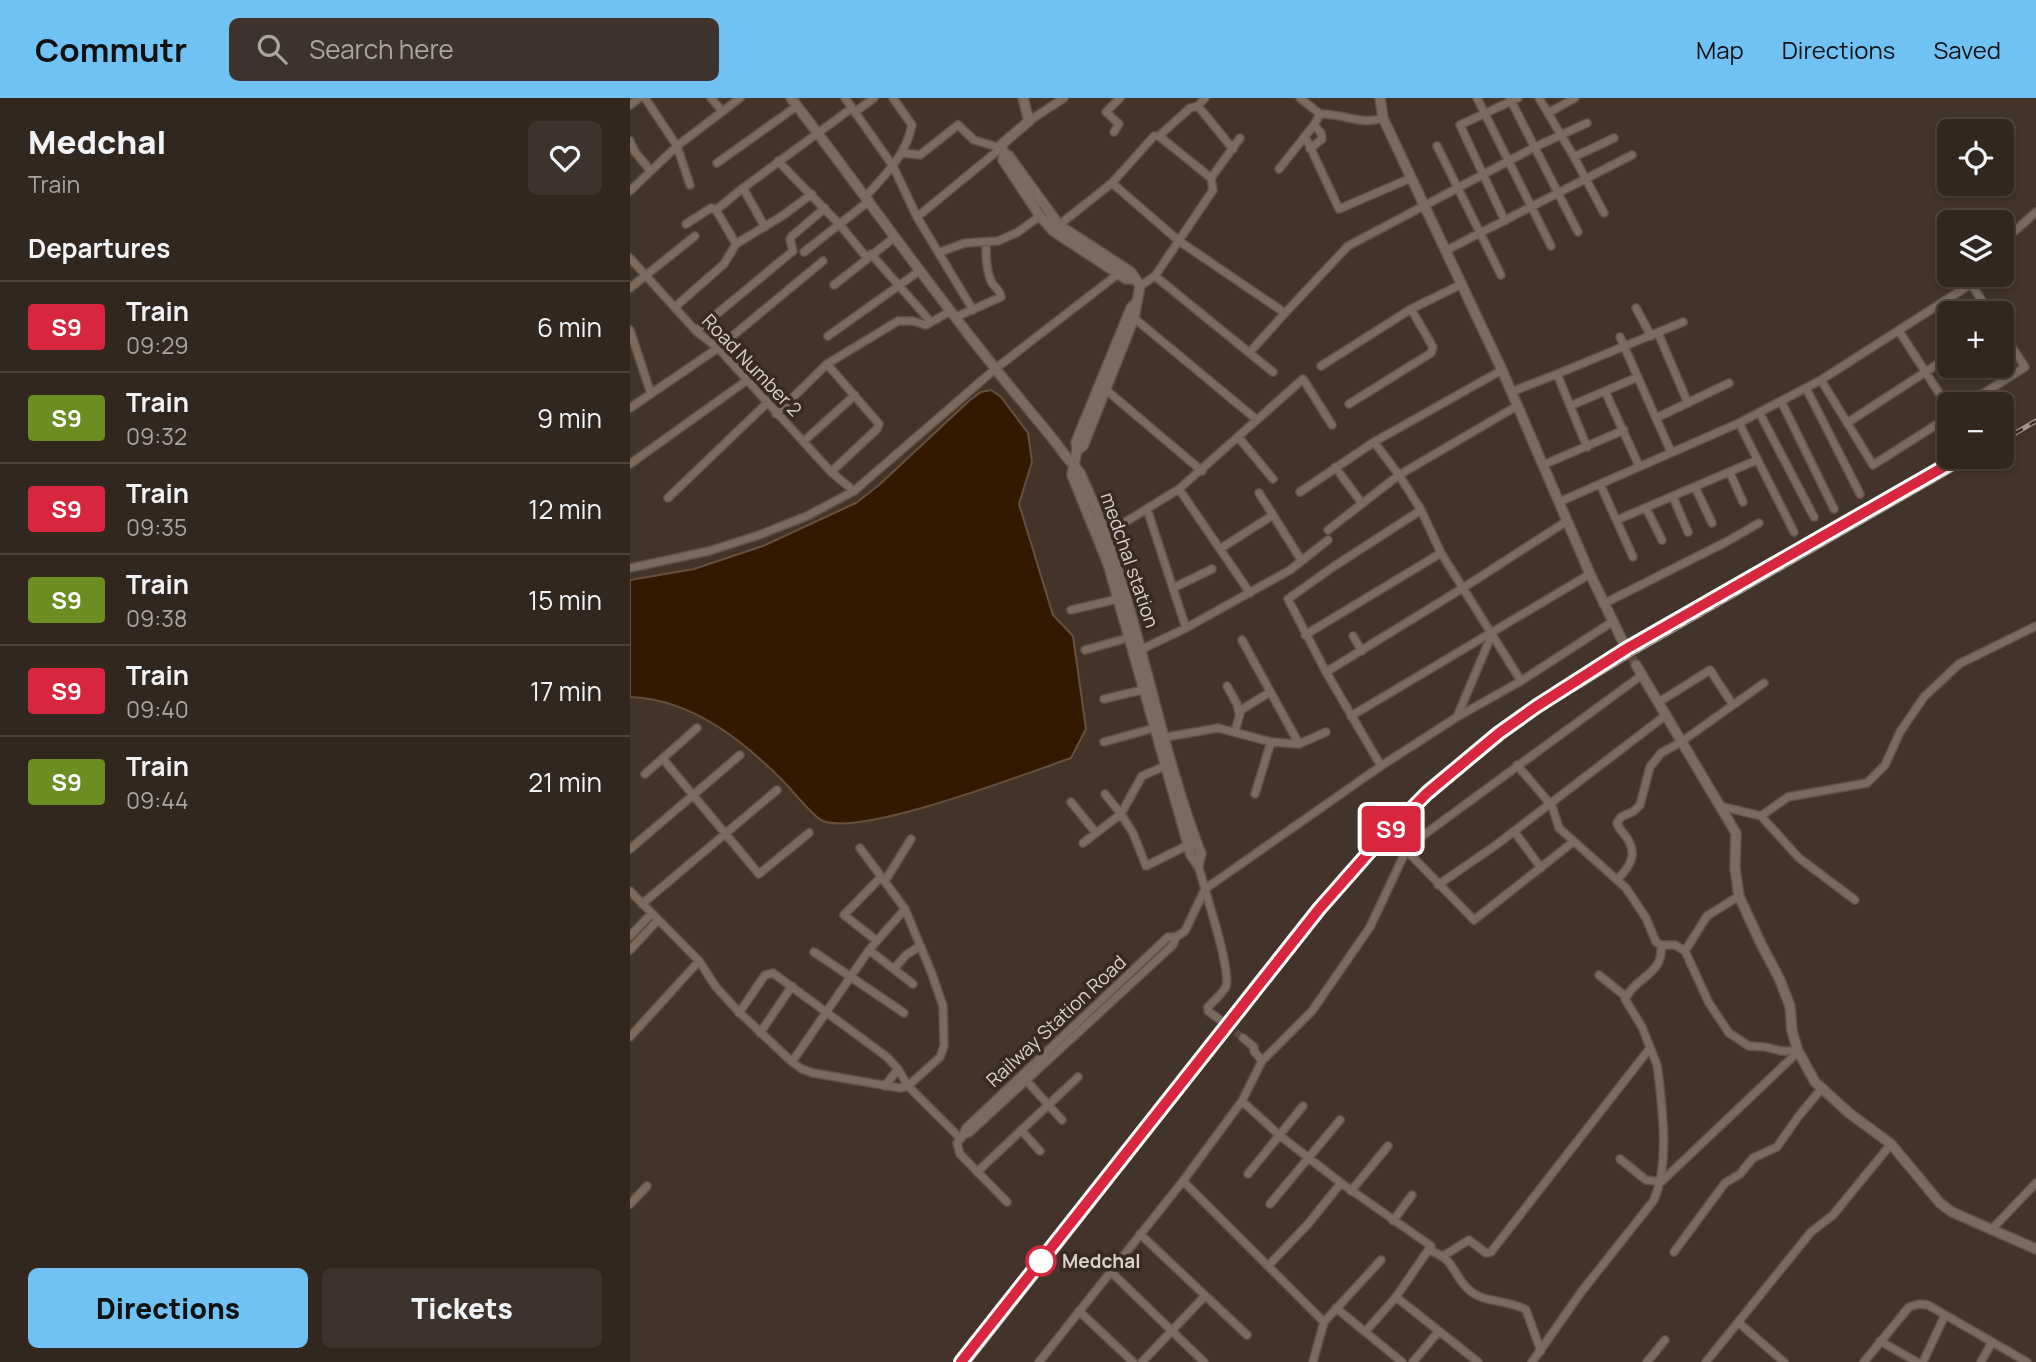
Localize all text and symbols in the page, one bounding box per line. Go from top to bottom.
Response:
search box [229,18,719,81]
text: Commutr [35,27,187,72]
icon: search [253,30,291,68]
text: Search here [309,31,454,67]
text: Map [1696,33,1744,66]
text: Directions [1782,33,1895,66]
text: Saved [1933,33,2001,66]
text: Medchal [28,119,166,164]
map controls [1937,119,2014,469]
button: locate [1937,119,2014,196]
button: heart [528,121,602,195]
text: Train [28,168,80,200]
button: layers [1937,210,2014,287]
text: Departures [28,230,170,266]
text: Train [126,293,189,329]
button: + [1937,301,2014,378]
street label: Road Number 2 [696,308,808,422]
text: 6 min [537,309,602,345]
text: S9 [51,310,82,343]
text: 09:29 [126,329,189,361]
text: Train [126,384,189,420]
button: − [1937,392,2014,469]
text: 9 min [537,400,602,436]
text: S9 [51,401,82,434]
text: 09:32 [126,420,187,452]
text: Train [126,475,189,511]
street label: medchal station [1095,489,1165,631]
text: 12 min [528,491,602,527]
text: S9 [51,492,82,525]
text: 09:35 [126,511,187,543]
text: Train [126,566,189,602]
text: 15 min [528,582,602,618]
text: S9 [51,583,82,616]
text: 09:38 [126,602,187,634]
text: Train [126,657,189,693]
text: 17 min [530,673,602,709]
text: S9 [51,674,82,707]
text: 09:40 [126,693,189,725]
text: Train [126,748,189,784]
text: 21 min [528,764,602,800]
text: S9 [51,765,82,798]
text: 09:44 [126,784,189,816]
line badge: S9 [1360,806,1422,852]
text: S9 [1376,812,1406,845]
street label: Railway Station Road [980,949,1132,1093]
marker: Medchal [1026,1246,1056,1276]
place label: Medchal [1062,1248,1141,1274]
button: Directions [28,1268,308,1348]
button: Tickets [322,1268,602,1348]

